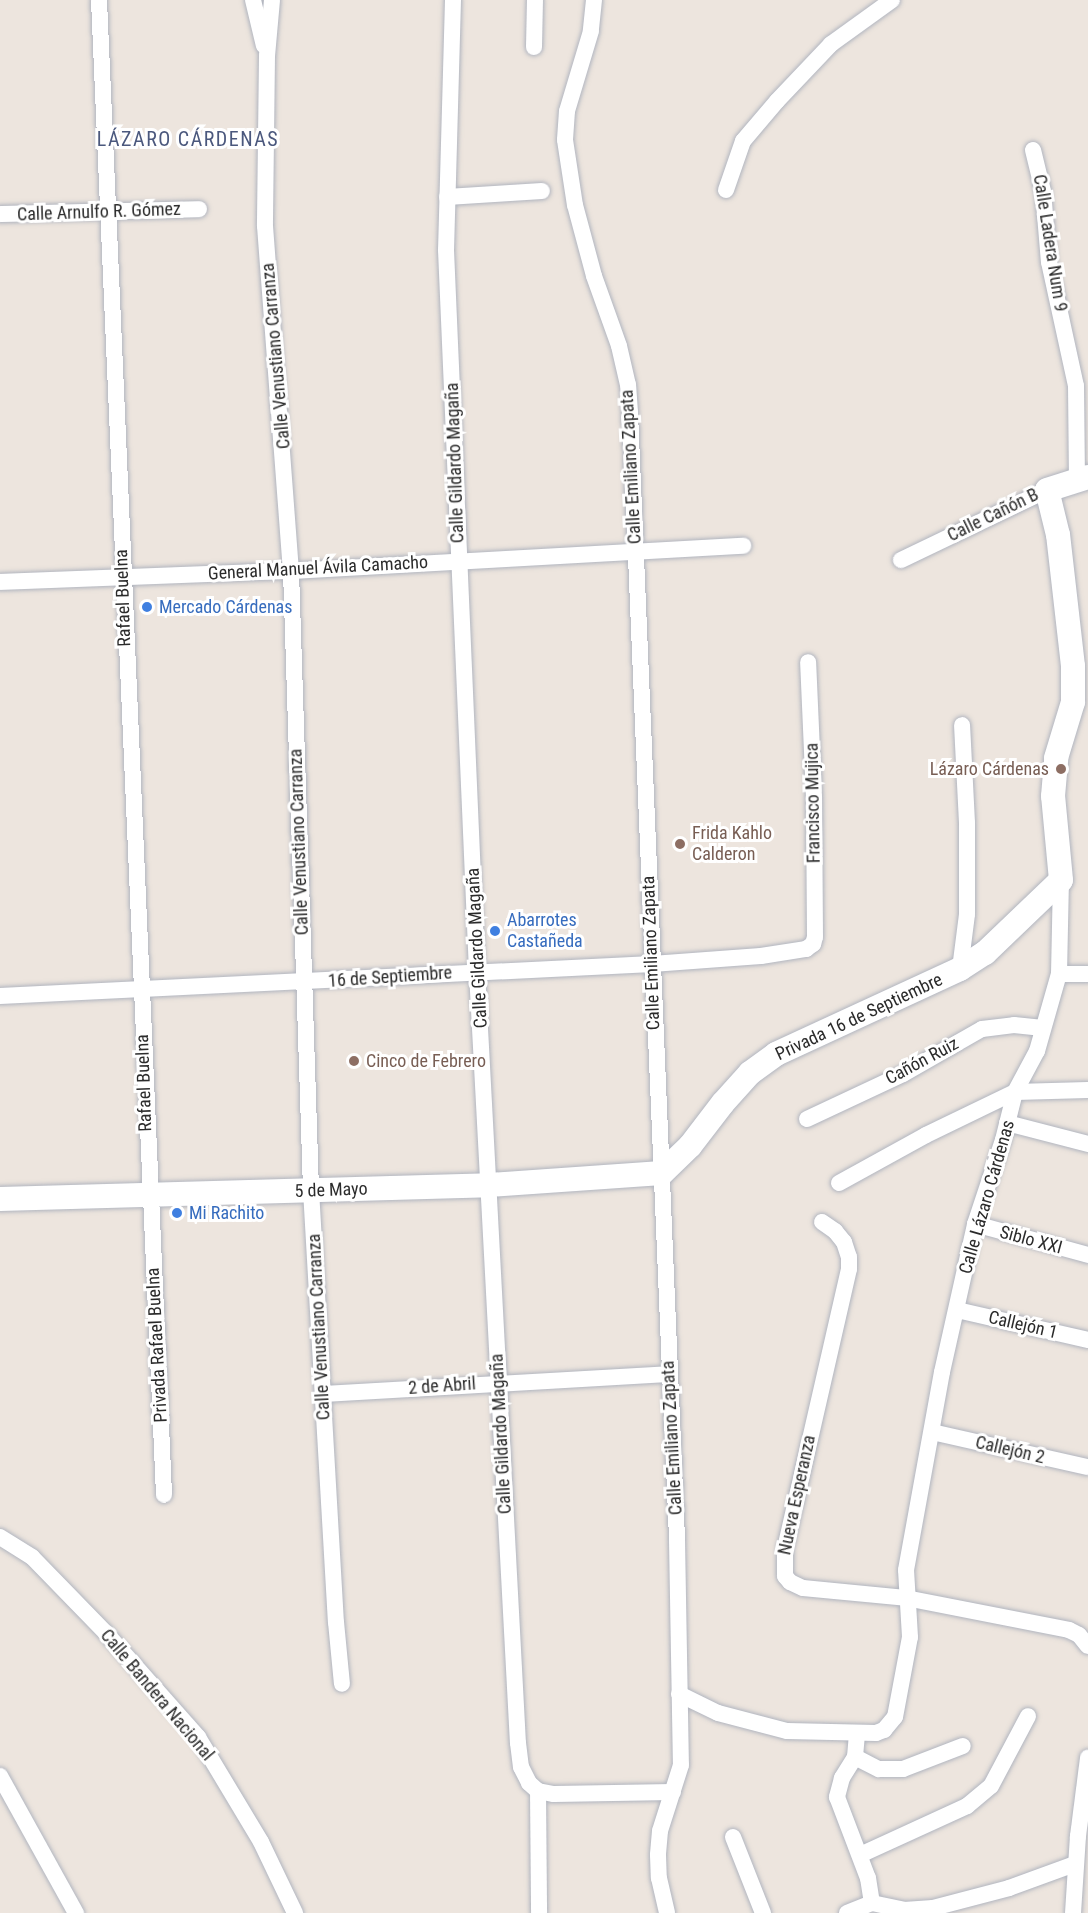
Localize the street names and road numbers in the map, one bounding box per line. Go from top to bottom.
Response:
street label: Calle Ladera Num 9 [1028,173,1072,313]
street label: Calle Arnulfo R. Gómez [17,198,181,226]
street label: Calle Venustiano Carranza [257,262,295,450]
street label: Calle Gildardo Magaña [441,382,469,544]
street label: Calle Emiliano Zapata [616,389,646,545]
street label: Calle Cañón B [944,484,1042,546]
street label: Rafael Buelna [111,549,135,647]
street label: General Manuel Ávila Camacho [207,551,429,585]
street label: Francisco Mujica [801,743,825,863]
street label: Calle Venustiano Carranza [285,748,313,936]
street label: Calle Gildardo Magaña [462,867,492,1029]
street label: Calle Emiliano Zapata [638,875,664,1031]
street label: 16 de Septiembre [327,962,453,992]
street label: Privada 16 de Septiembre [772,969,946,1065]
street label: Cañón Ruiz [882,1033,962,1089]
street label: Rafael Buelna [132,1034,156,1132]
street label: Calle Lázaro Cárdenas [955,1118,1019,1276]
street label: 5 de Mayo [294,1178,368,1202]
street label: Siblo XXI [997,1221,1065,1259]
street label: Calle Venustiano Carranza [303,1233,335,1421]
street label: Privada Rafael Buelna [142,1267,172,1423]
street label: Callejón 1 [986,1307,1060,1343]
street label: Calle Gildardo Magaña [486,1353,516,1515]
street label: Calle Emiliano Zapata [657,1360,687,1516]
street label: 2 de Abril [408,1373,476,1399]
street label: Callejón 2 [973,1432,1047,1468]
street label: Nueva Esperanza [774,1433,820,1557]
street label: Calle Bandera Nacional [96,1625,218,1765]

